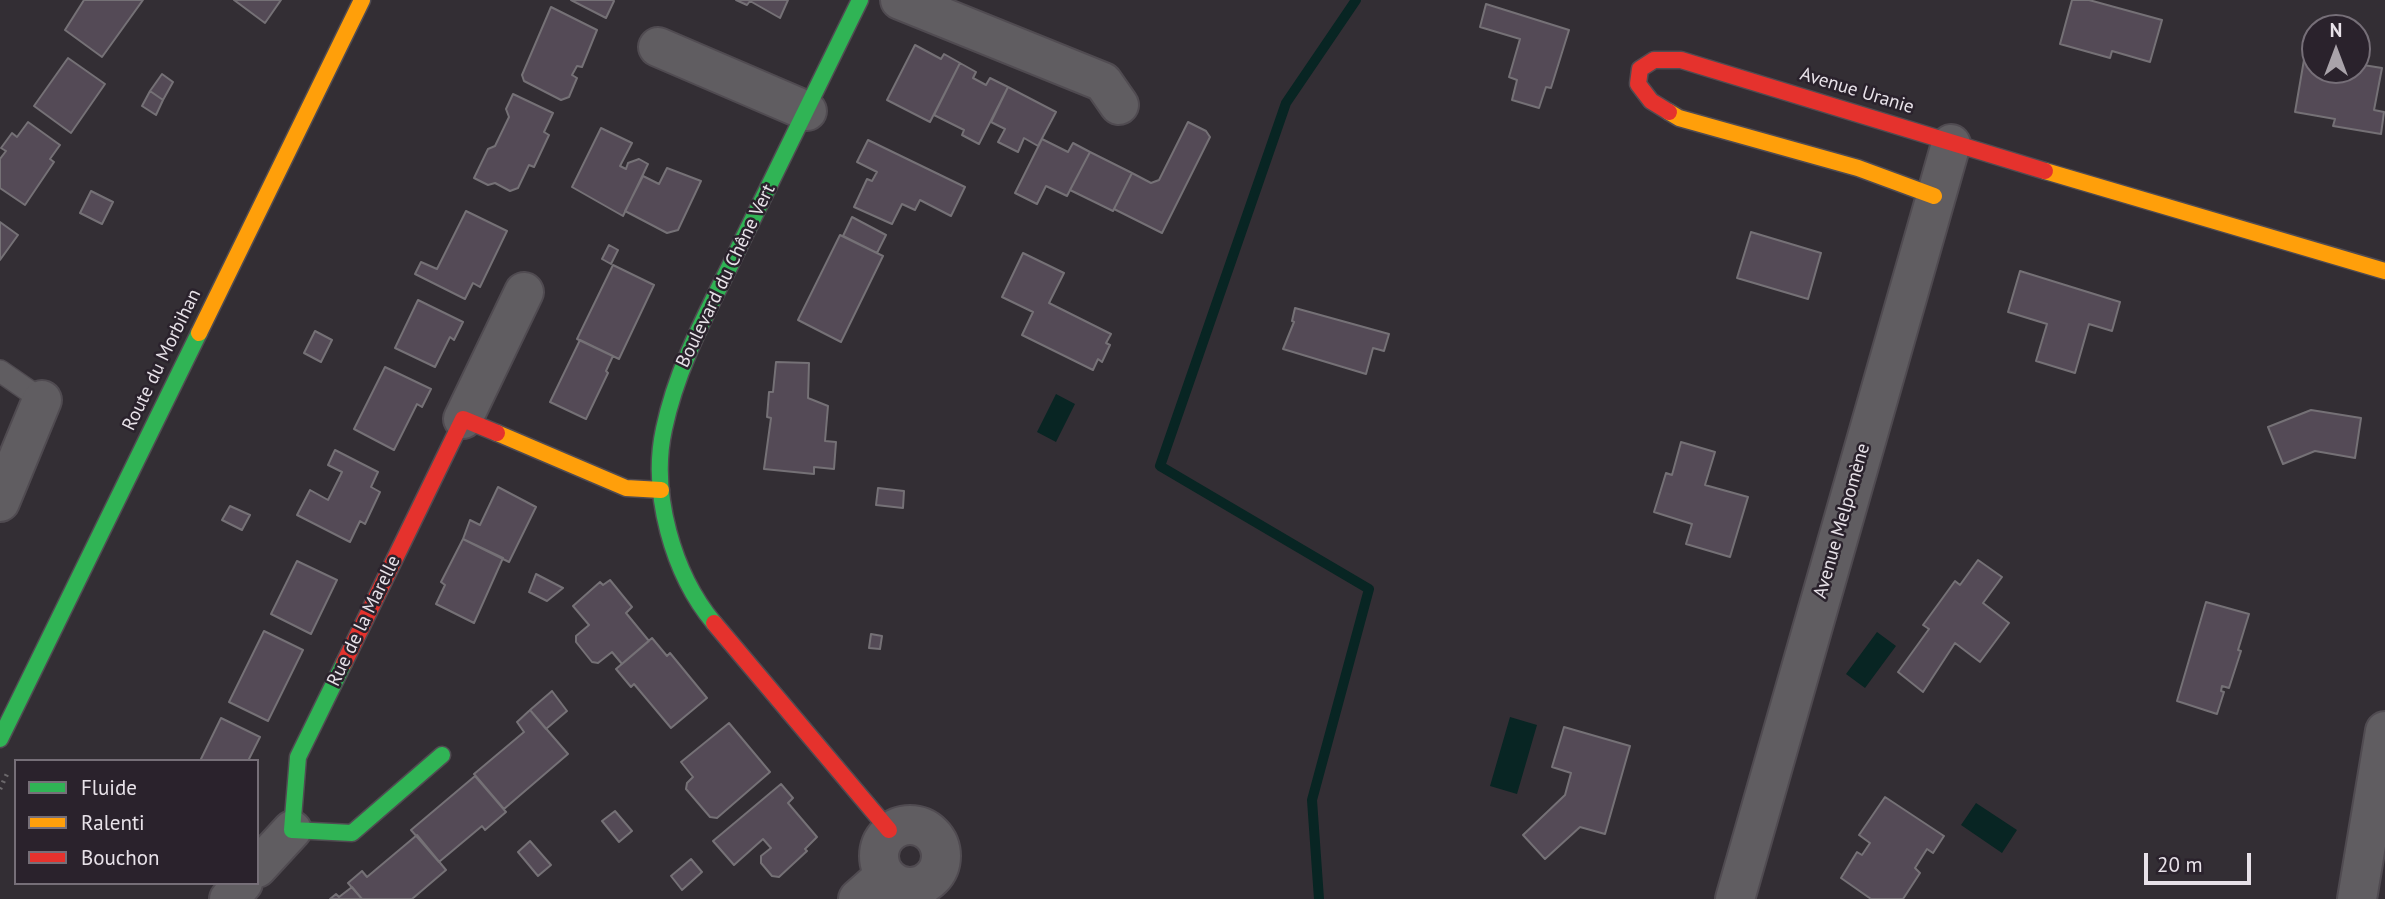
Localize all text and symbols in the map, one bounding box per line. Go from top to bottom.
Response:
north arrow [2301,14,2371,84]
text: N [2330,18,2342,42]
street label: Avenue Uranie [1797,63,1917,119]
street label: Boulevard du Chêne Vert [672,181,780,371]
street label: Route du Morbihan [118,286,206,434]
street label: Avenue Melpomène [1809,441,1875,601]
street label: Rue de la Marelle [323,552,405,690]
legend [14,759,259,885]
text: Fluide [81,774,137,801]
text: Ralenti [81,809,145,836]
scale bar [2147,839,2254,883]
text: Bouchon [81,844,160,871]
text: 20 m [2157,851,2203,878]

